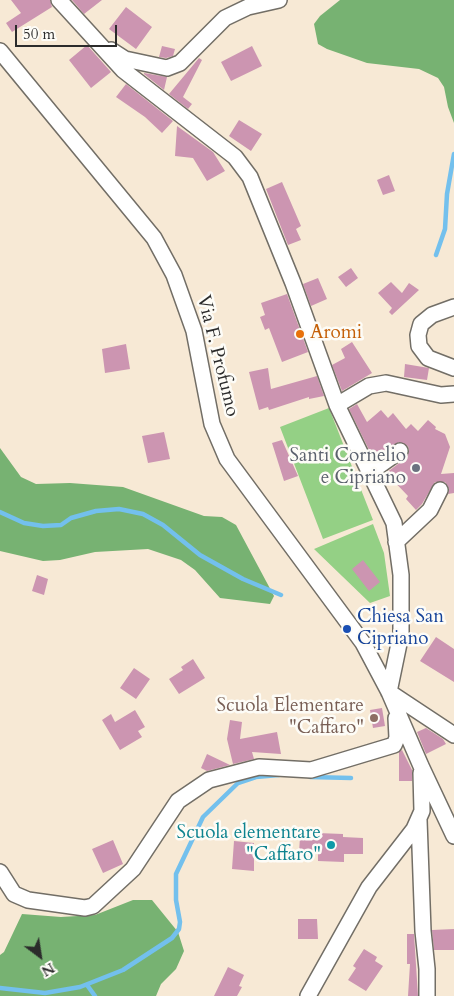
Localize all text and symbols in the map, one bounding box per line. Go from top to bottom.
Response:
scale bar [18,15,120,47]
text: 50 m [23,24,55,44]
street label: Via F. Profumo [191,293,243,419]
place label: Aromi [310,323,362,345]
marker: Aromi [294,328,306,340]
place label: Santi Cornelio e Cipriano [289,446,406,490]
marker: Santi Cornelio e Cipriano [410,462,422,474]
place label: Chiesa San Cipriano [357,607,444,651]
marker: Chiesa San Cipriano [341,623,353,635]
place label: Scuola Elementare "Caffaro" [217,696,364,740]
marker: Scuola Elementare "Caffaro" [368,712,380,724]
place label: Scuola elementare "Caffaro" [177,823,321,867]
marker: Scuola elementare "Caffaro" [325,839,337,851]
north arrow [15,931,65,981]
text: N [38,958,58,981]

